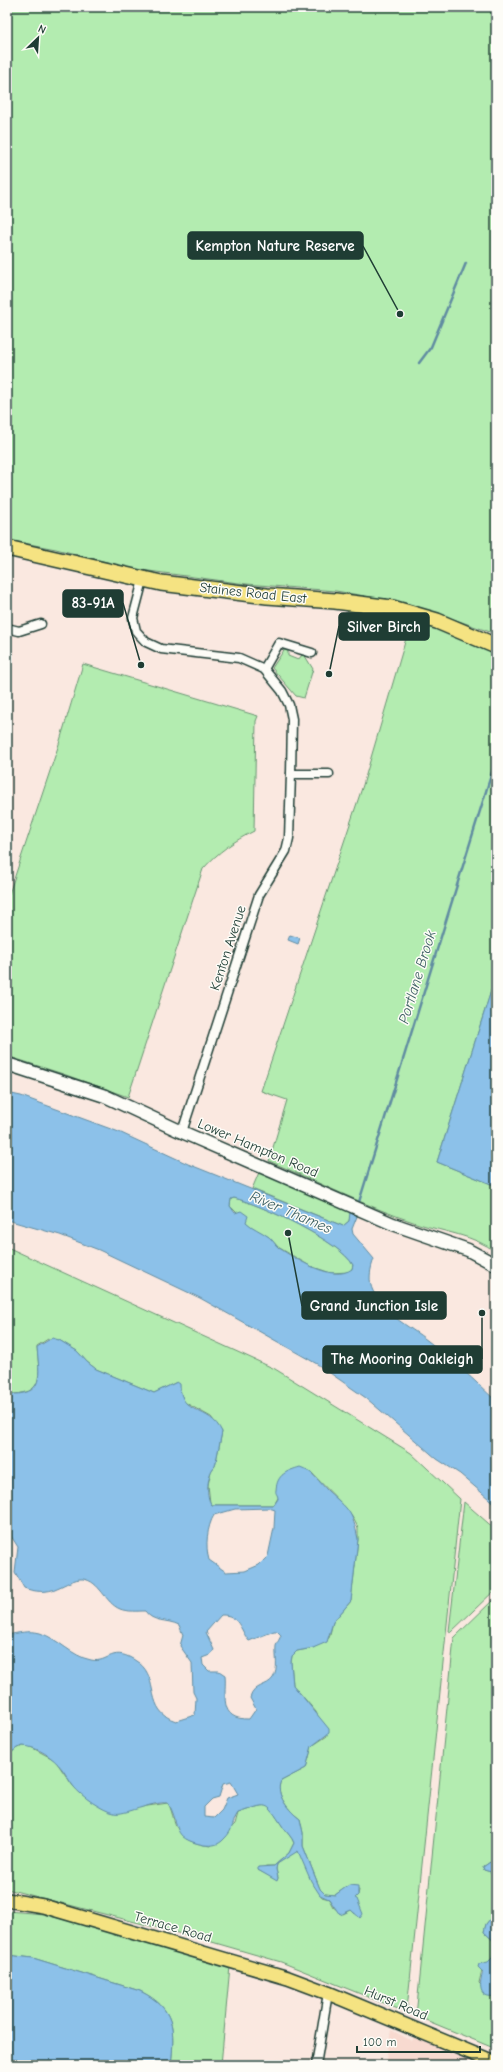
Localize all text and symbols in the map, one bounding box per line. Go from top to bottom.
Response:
north arrow [18,18,58,58]
text: N [36,22,48,37]
callout: Kempton Nature Reserve [188,232,363,259]
text: Kempton Nature Reserve [195,237,355,255]
street label: Staines Road East [199,579,308,607]
callout: 83-91A [63,590,123,617]
text: 83-91A [71,594,115,612]
callout: Silver Birch [339,613,429,640]
text: Silver Birch [347,618,421,636]
street label: Kenton Avenue [206,903,250,993]
water label: Portlane Brook [394,927,440,1026]
street label: Lower Hampton Road [195,1115,321,1181]
water label: River Thames [248,1187,335,1238]
callout: Grand Junction Isle [302,1292,446,1319]
text: Grand Junction Isle [310,1297,438,1315]
callout: The Mooring Oakleigh [323,1346,482,1373]
text: The Mooring Oakleigh [331,1350,473,1368]
street label: Terrace Road [132,1908,214,1946]
street label: Hurst Road [362,1982,430,2024]
scale bar [357,2028,480,2054]
text: 100 m [363,2035,396,2049]

